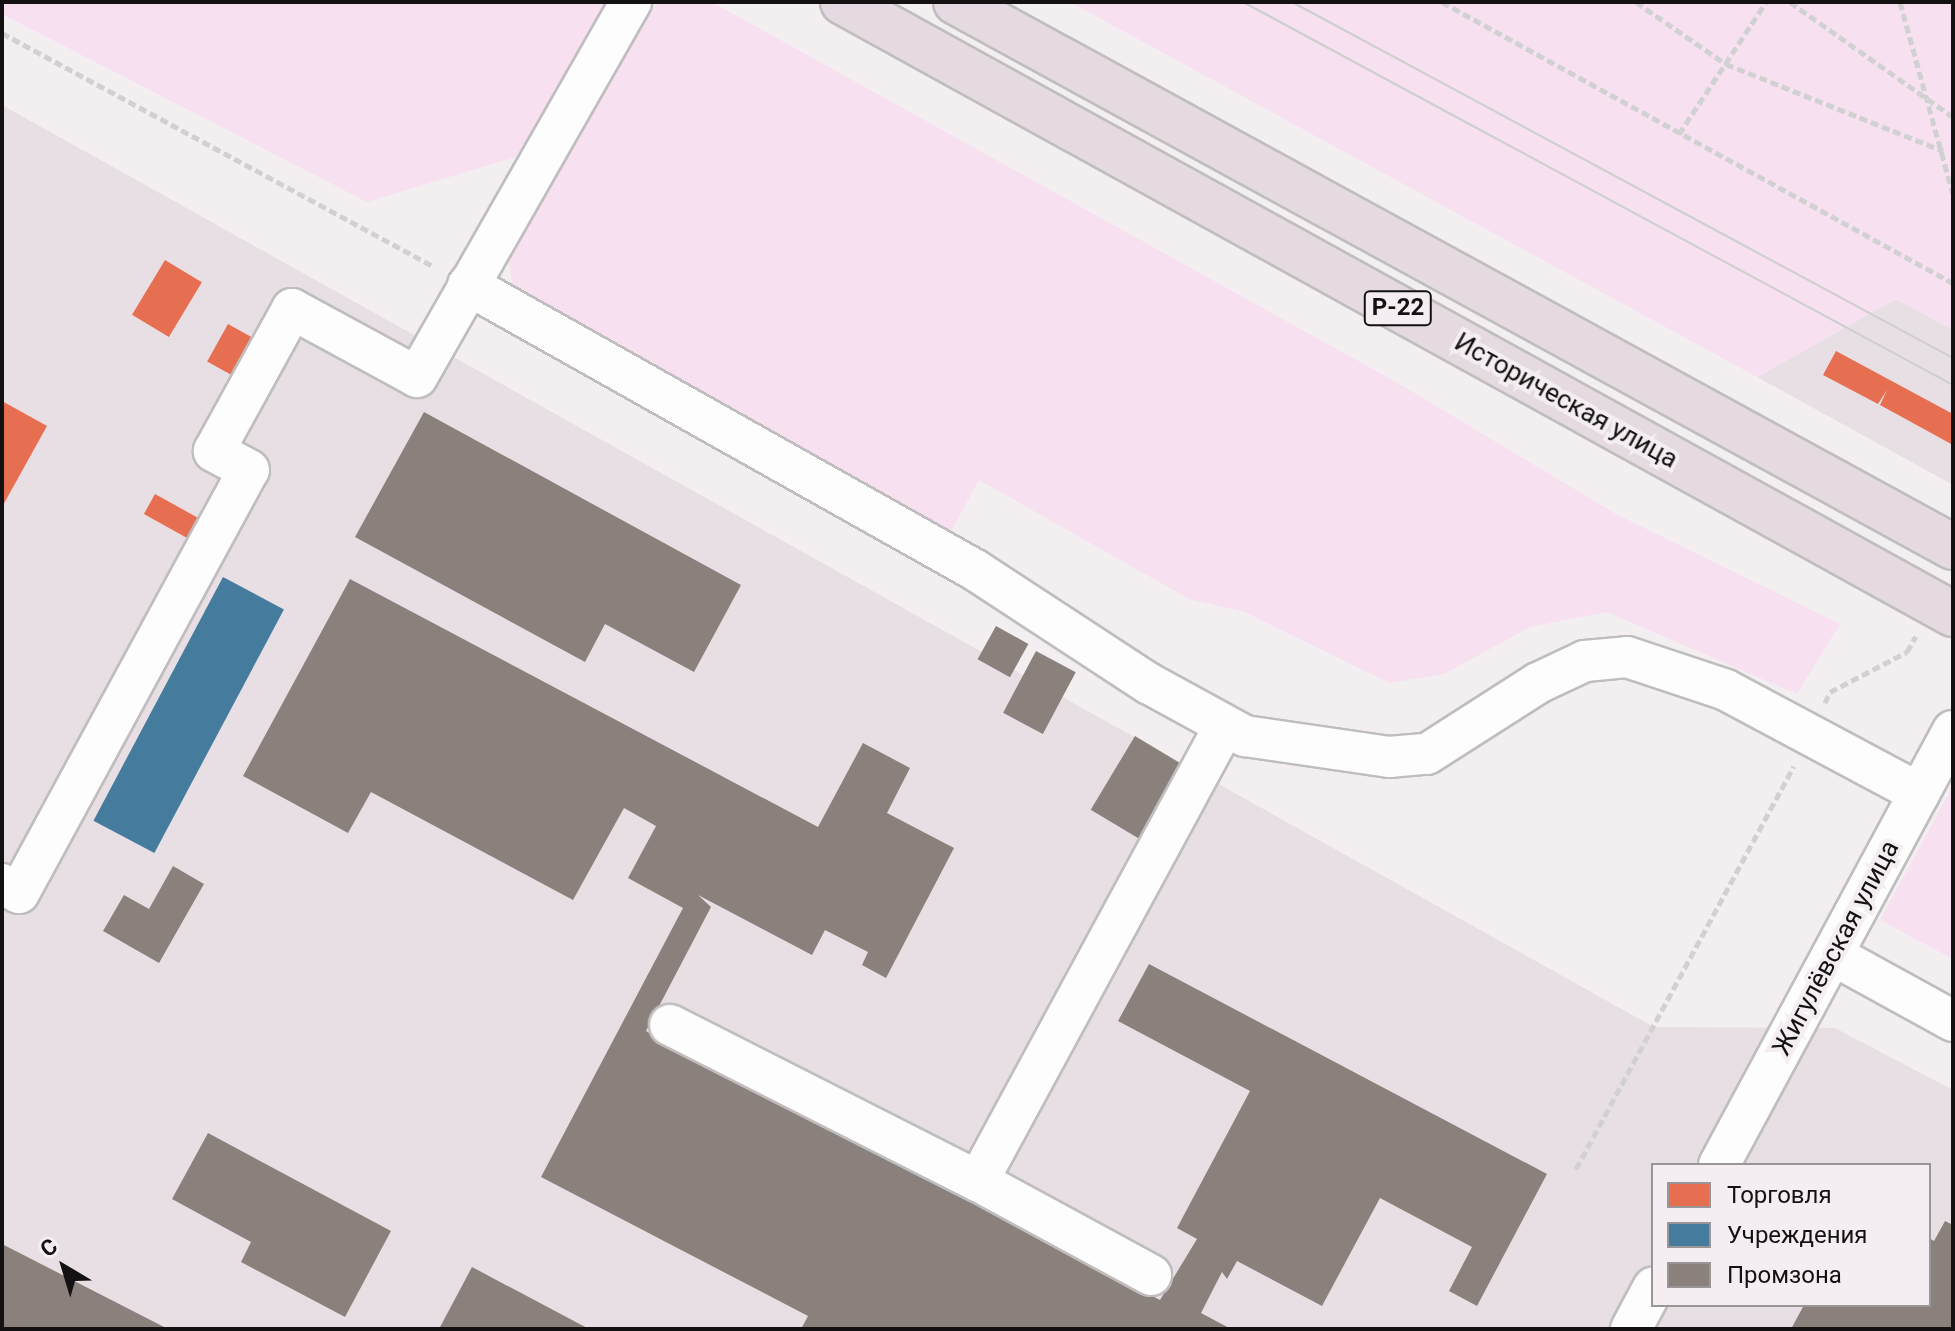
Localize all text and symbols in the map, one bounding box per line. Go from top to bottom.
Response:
road number: Р-22 [1362,288,1434,328]
street label: Историческая улица [1449,327,1683,475]
street label: Жигулёвская улица [1766,835,1906,1061]
legend [1651,1163,1931,1307]
text: Торговля [1727,1181,1832,1209]
text: Учреждения [1727,1221,1868,1249]
north arrow [24,1227,104,1307]
text: С [36,1233,62,1262]
text: Промзона [1727,1261,1842,1289]

